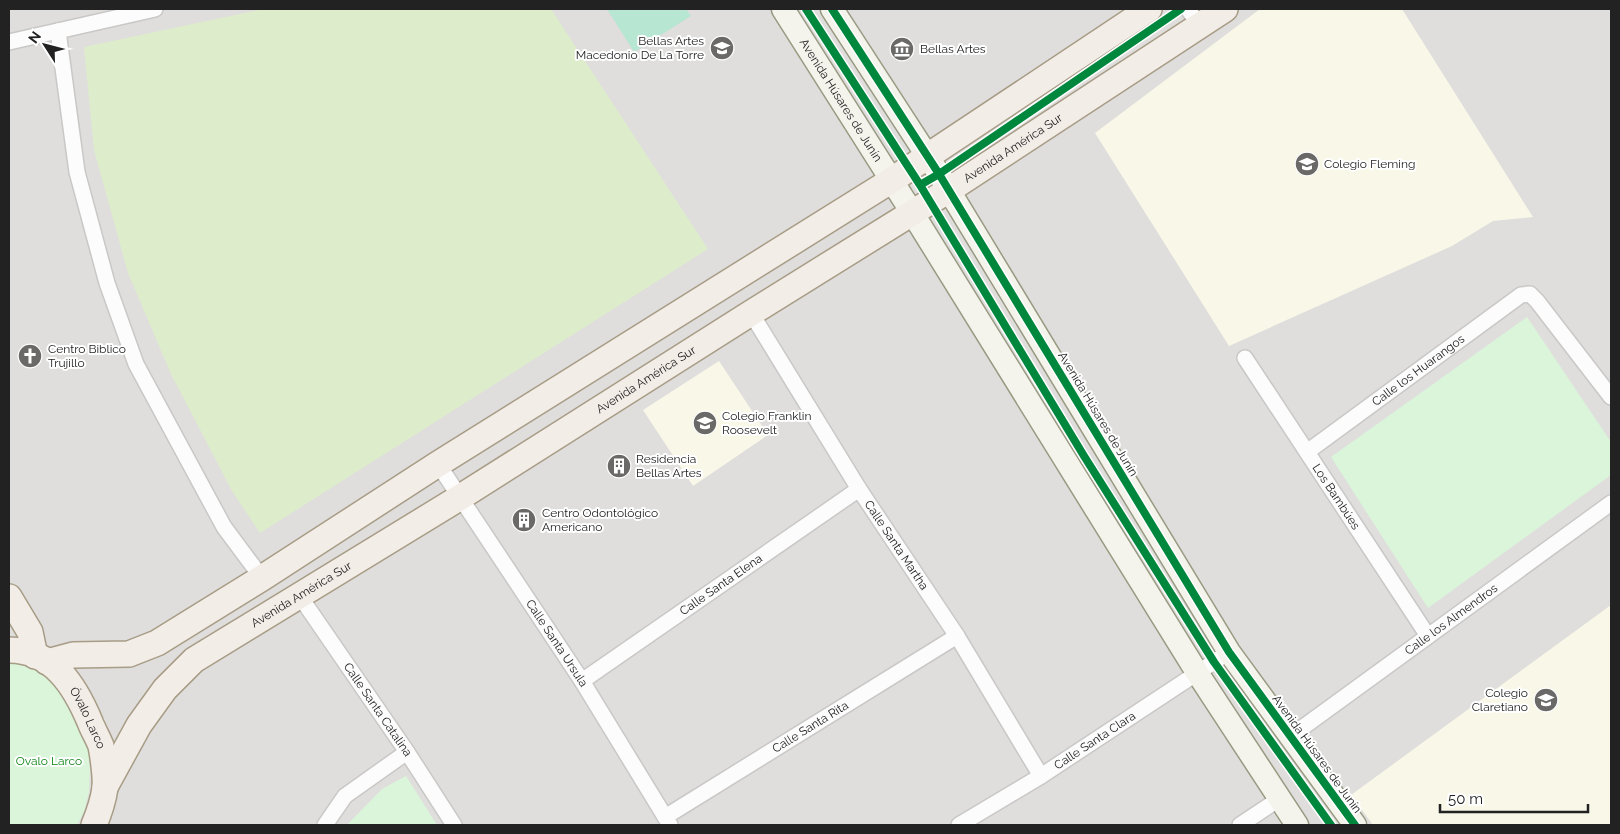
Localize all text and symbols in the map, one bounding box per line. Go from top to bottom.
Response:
north arrow [20,20,70,70]
text: N [25,28,44,46]
place label: Bellas Artes Macedonio De La Torre [576,34,704,62]
school or university icon: Bellas Artes Macedonio De La Torre [709,35,735,61]
street label: Avenida Húsares de Junín [797,36,885,164]
museum icon: Bellas Artes [889,36,915,62]
place label: Bellas Artes [920,42,986,56]
street label: Avenida América Sur [961,110,1066,185]
school or university icon: Colegio Fleming [1294,151,1320,177]
place label: Colegio Fleming [1324,157,1415,171]
street label: Calle los Huarangos [1369,332,1467,409]
place label: Centro Biblico Trujillo [48,342,126,370]
street label: Avenida América Sur [594,342,699,416]
church icon: Centro Biblico Trujillo [17,343,43,369]
street label: Avenida Húsares de Junín [1055,349,1141,479]
place label: Colegio Franklin Roosevelt [722,409,811,437]
school or university icon: Colegio Franklin Roosevelt [692,410,718,436]
place label: Residencia Bellas Artes [636,452,702,480]
building icon: Residencia Bellas Artes [606,453,632,479]
street label: Los Bambúes [1310,461,1363,532]
street label: Calle Santa Martha [862,498,931,593]
place label: Centro Odontológico Americano [542,506,658,534]
building icon: Centro Odontológico Americano [511,507,537,533]
street label: Calle Santa Elena [677,551,765,618]
street label: Avenida América Sur [249,558,355,630]
street label: Calle los Almendros [1402,581,1500,658]
street label: Calle Santa Ursula [523,597,591,689]
street label: Calle Santa Catalina [341,660,415,759]
street label: Óvalo Larco [67,685,108,751]
place label: Colegio Claretiano [1472,686,1528,714]
school or university icon: Colegio Claretiano [1533,687,1559,713]
street label: Avenida Húsares de Junín [1269,692,1365,816]
street label: Calle Santa Rita [770,698,851,756]
street label: Calle Santa Clara [1051,709,1138,772]
park label: Ovalo Larco [16,754,82,768]
scale bar [1440,782,1588,814]
text: 50 m [1448,790,1483,808]

